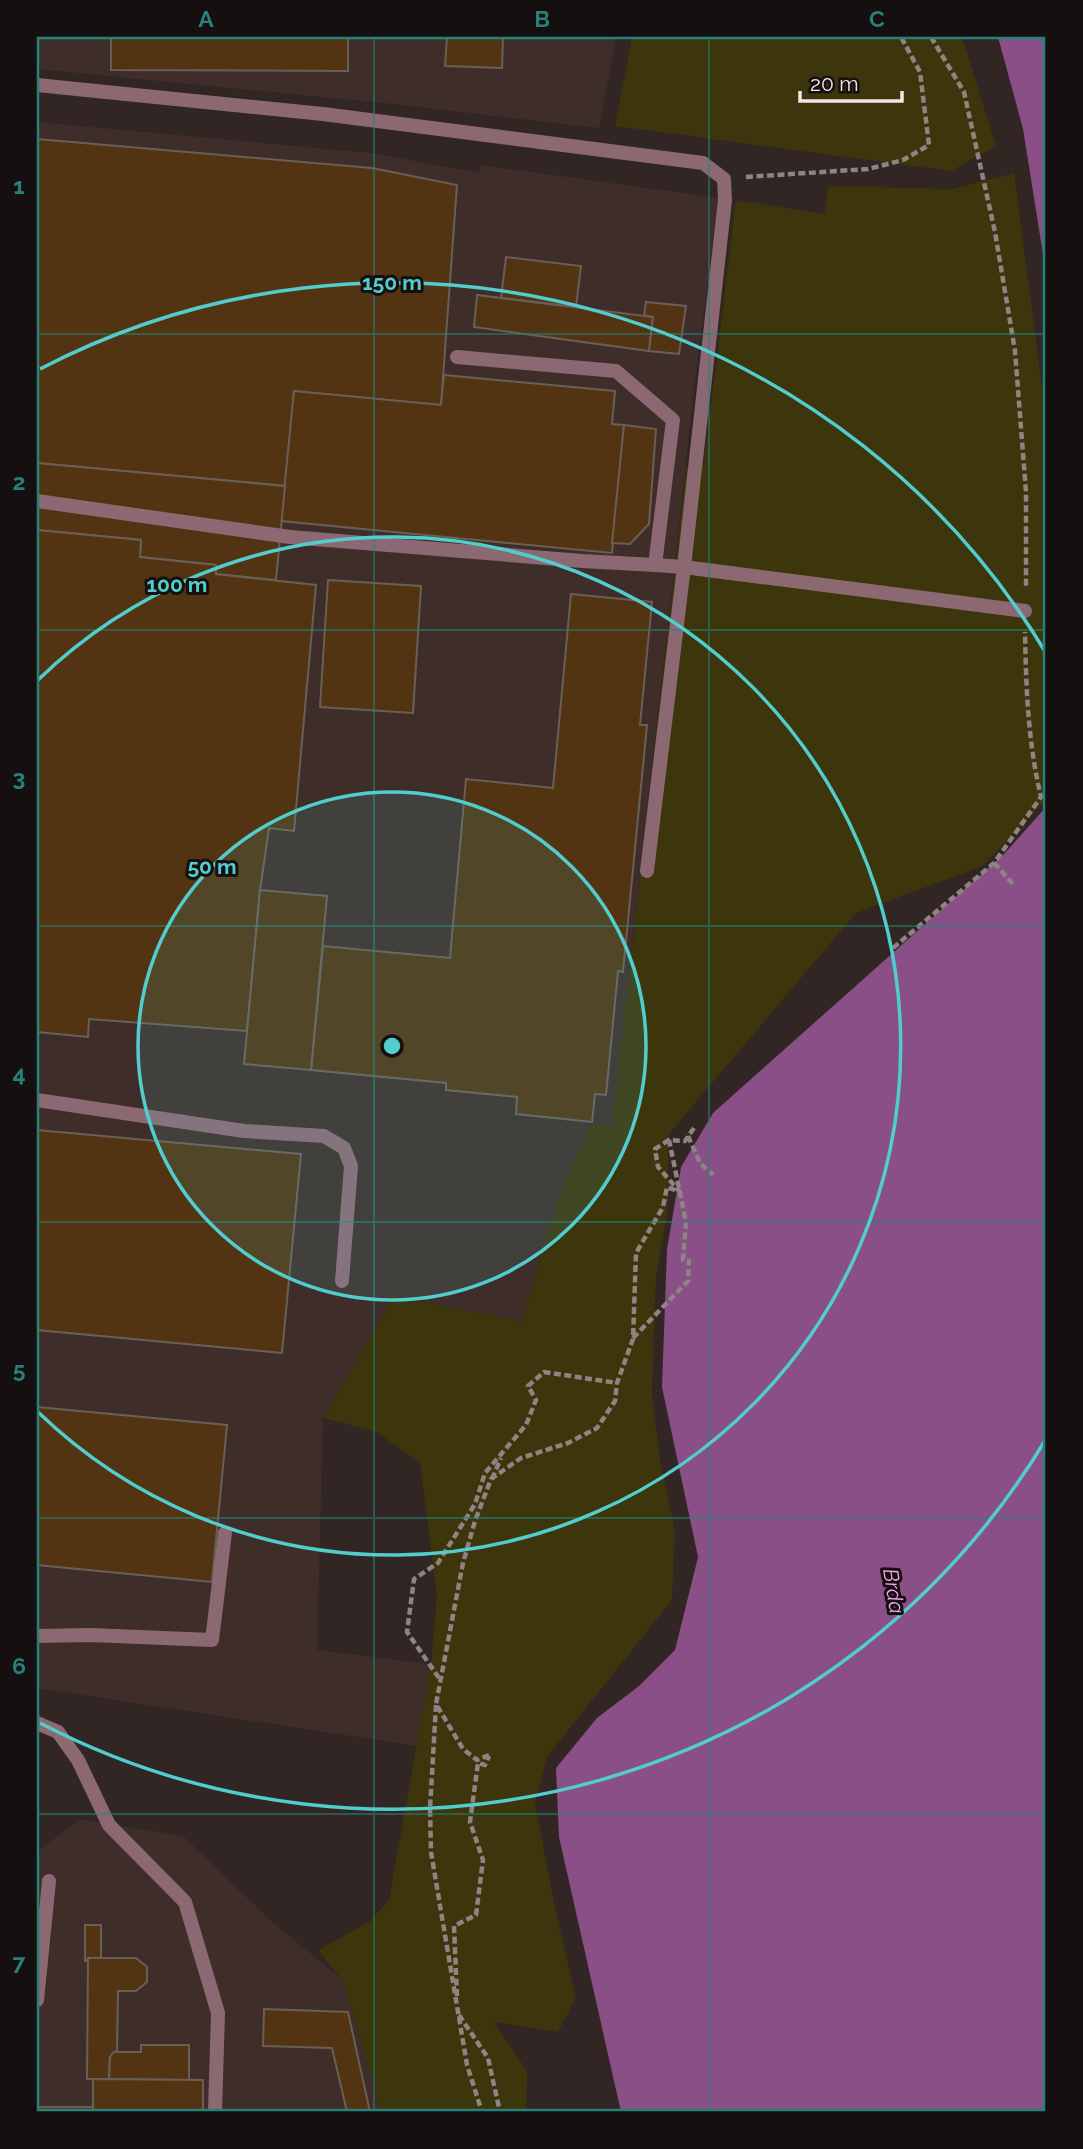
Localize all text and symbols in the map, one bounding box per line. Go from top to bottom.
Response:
text: A [198,5,214,32]
text: B [534,5,550,32]
text: C [869,5,885,32]
scale bar [800,60,901,104]
text: 20 m [810,71,858,96]
text: 1 [13,172,25,199]
text: 150 m [362,270,422,295]
text: 2 [13,468,25,495]
text: 100 m [147,572,207,597]
text: 3 [13,764,25,791]
text: 50 m [187,854,237,879]
centre of rings [380,1034,404,1058]
text: 4 [12,1060,26,1087]
text: 5 [13,1356,26,1383]
water label: Brda [878,1567,910,1615]
text: 6 [12,1652,26,1679]
text: 7 [13,1948,26,1975]

